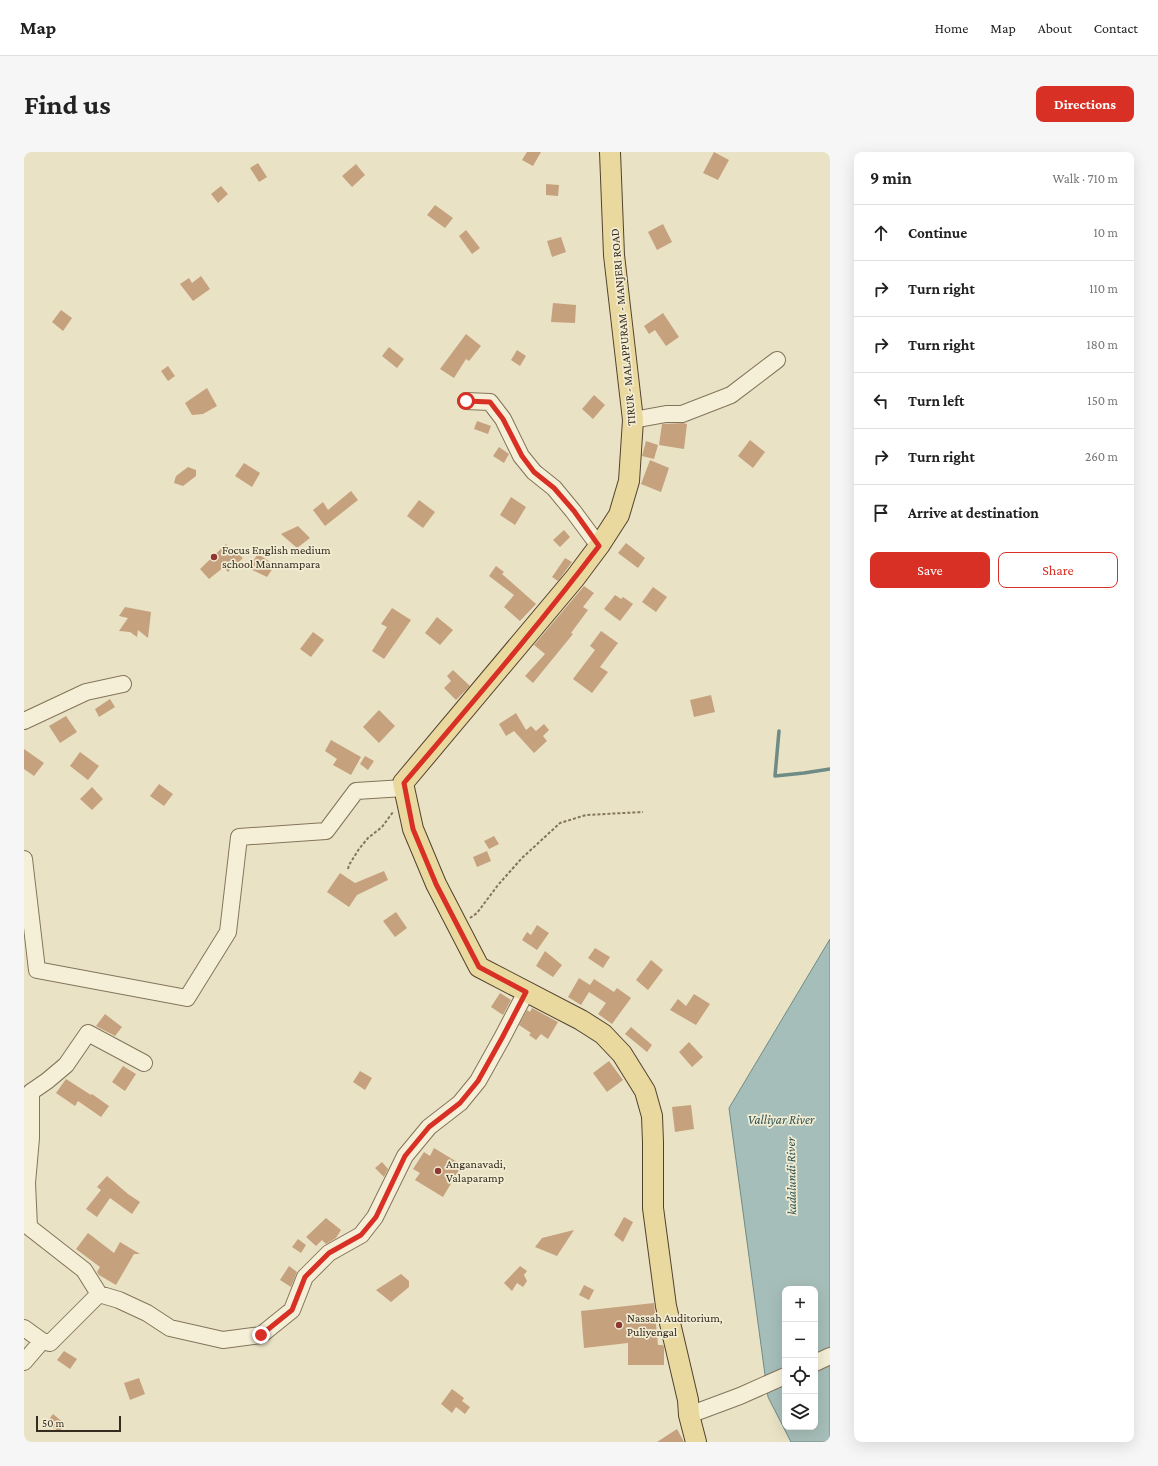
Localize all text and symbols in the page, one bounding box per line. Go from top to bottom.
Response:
text: Map [20,17,56,38]
text: Home [935,20,968,36]
text: Map [990,20,1016,36]
text: About [1038,20,1072,36]
text: Contact [1094,20,1138,36]
button: Directions [1036,86,1134,122]
text: Find us [24,89,111,120]
text: 9 min [870,169,912,188]
text: Walk · 710 m [1052,171,1118,186]
icon: ahead [870,222,892,244]
text: Continue [908,225,967,241]
text: 10 m [1093,225,1118,240]
street label: TIRUR - MALAPPURAM - MANJERI ROAD [607,228,639,426]
icon: right [870,278,892,300]
text: Turn right [908,281,975,297]
text: 110 m [1089,281,1118,296]
icon: right [870,334,892,356]
text: Turn right [908,337,975,353]
text: 180 m [1086,337,1118,352]
icon: left [870,390,892,412]
route start [457,392,475,410]
text: Turn left [908,393,964,409]
text: 150 m [1087,393,1118,408]
icon: right [870,446,892,468]
text: Turn right [908,449,975,465]
text: 260 m [1085,449,1118,464]
icon: arrive [870,502,892,524]
text: Arrive at destination [908,505,1039,521]
place label: Focus English medium school Mannampara [222,543,331,571]
marker: Focus English medium school Mannampara [209,552,219,562]
button: Save [870,552,990,588]
button: Share [998,552,1118,588]
water label: Valliyar River [748,1112,815,1127]
water label: kadalundi River [783,1137,799,1215]
place label: Anganavadi, Valaparamp [446,1157,506,1185]
marker: Anganavadi, Valaparamp [433,1166,443,1176]
map controls [782,1286,818,1430]
button: + [782,1286,818,1322]
place label: Nassah Auditorium, Puliyengal [627,1311,723,1339]
marker: Nassah Auditorium, Puliyengal [614,1320,624,1330]
button: − [782,1322,818,1358]
route end [252,1326,270,1344]
button: locate [782,1358,818,1394]
button: layers [782,1394,818,1430]
scale bar [36,1414,121,1433]
text: 50 m [42,1417,64,1429]

